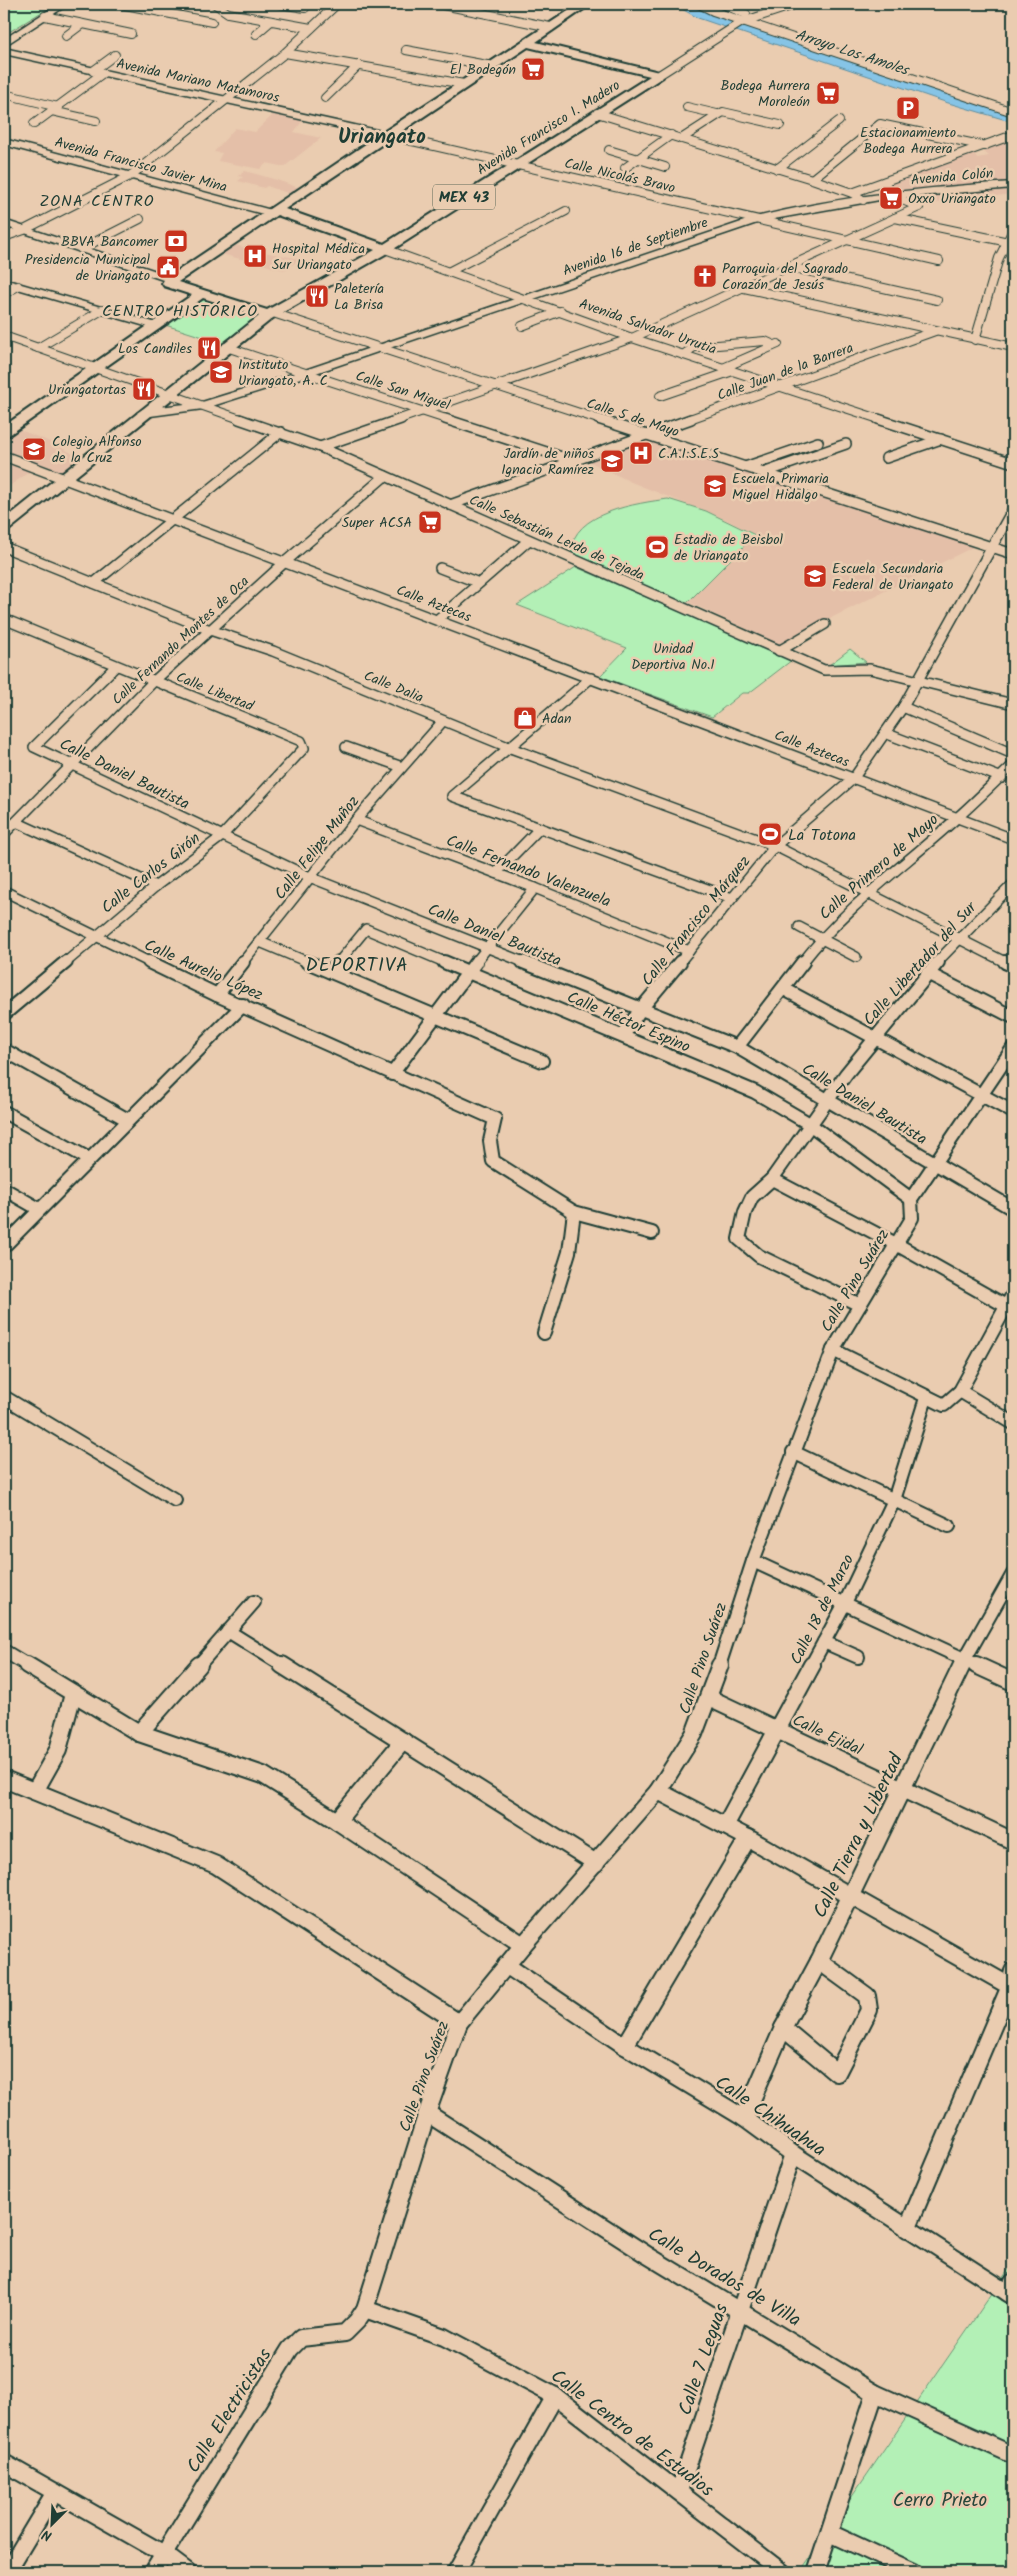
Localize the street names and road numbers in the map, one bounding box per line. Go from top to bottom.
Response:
street label: Avenida Mariano Matamoros [114,53,281,109]
street label: Avenida Francisco I. Madero [473,75,625,181]
street label: Avenida Francisco Javier Mina [52,131,229,199]
street label: Calle Nicolás Bravo [562,153,677,199]
street label: Avenida Colón [910,162,994,192]
road number: MEX 43 [433,184,495,210]
street label: Avenida 16 de Septiembre [560,212,712,282]
street label: Avenida Salvador Urrutia [576,293,719,361]
street label: Calle Juan de la Barrera [714,337,856,407]
street label: Calle San Miguel [353,365,453,417]
street label: Calle 5 de Mayo [584,393,682,443]
street label: Calle Sebastián Lerdo de Tejada [465,489,648,587]
street label: Calle Fernando Montes de Oca [107,571,254,710]
street label: Calle Aztecas [393,580,474,628]
street label: Calle Dalia [360,665,427,709]
street label: Calle Libertad [173,666,258,718]
street label: Calle Aztecas [771,725,852,773]
street label: Calle Daniel Bautista [55,732,194,817]
street label: Calle Felipe Muñoz [268,790,366,905]
street label: Calle Primero de Mayo [814,808,944,926]
street label: Calle Carlos Girón [96,826,206,920]
street label: Calle Fernando Valenzuela [442,828,614,914]
street label: Calle Francisco Márquez [636,850,757,992]
street label: Calle Libertador del Sur [857,895,984,1032]
street label: Calle Daniel Bautista [424,897,565,974]
street label: Calle Aurelio López [140,933,267,1008]
street label: Calle Héctor Espino [563,985,694,1060]
street label: Calle Daniel Bautista [797,1057,932,1152]
street label: Calle Pino Suárez [815,1224,896,1337]
street label: Calle 18 de Marzo [784,1550,861,1669]
street label: Calle Pino Suárez [673,1599,734,1718]
street label: Calle Ejidal [788,1708,867,1763]
street label: Calle Tierra y Libertad [806,1748,912,1923]
street label: Calle Pino Suárez [393,2017,456,2136]
street label: Calle Chihuahua [708,2068,831,2165]
street label: Calle Dorados de Villa [642,2220,806,2335]
street label: Calle 7 Leguas [671,2300,737,2419]
street label: Calle Electricistas [179,2343,280,2479]
street label: Calle Centro de Estudios [544,2362,720,2505]

